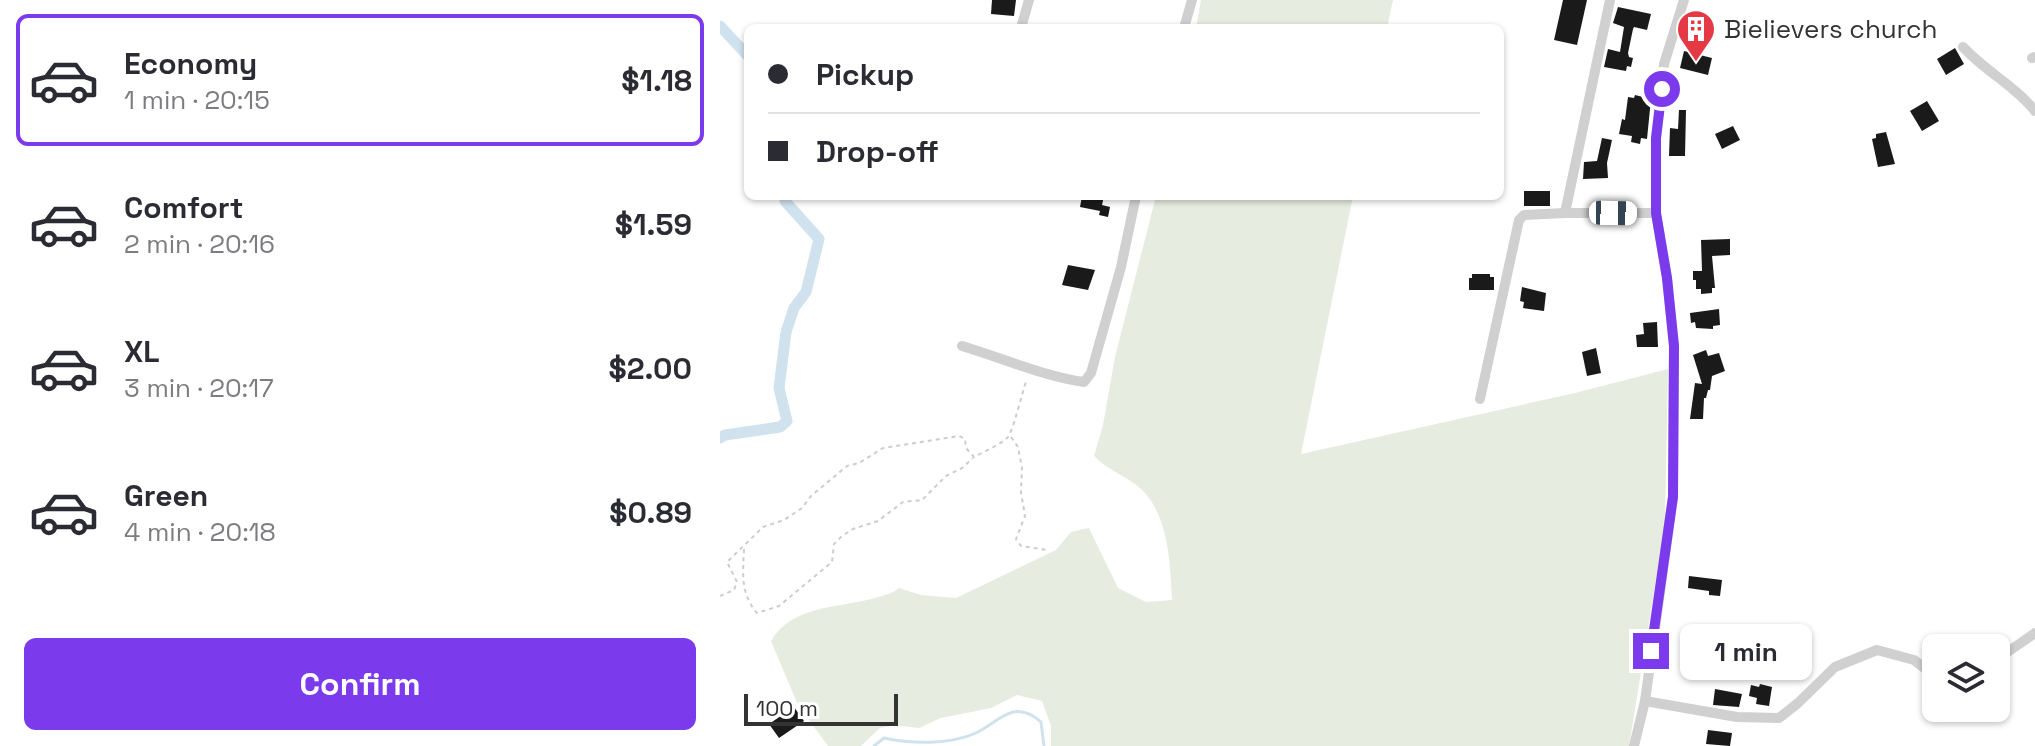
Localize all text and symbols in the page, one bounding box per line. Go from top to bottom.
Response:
building icon: Bielievers church [1675,8,1717,63]
place label: Bielievers church [1724,12,1937,46]
icon: car [28,44,100,116]
text: Economy [124,44,257,83]
text: Pickup [816,55,914,94]
text: $1.18 [621,61,692,100]
route start [1644,71,1680,107]
text: 1 min · 20:15 [124,83,270,117]
text: Drop-off [816,132,939,171]
icon: car [28,188,100,260]
text: Comfort [124,188,243,227]
car [1589,201,1637,225]
text: $1.59 [615,205,692,244]
text: 2 min · 20:16 [124,227,275,261]
icon: car [28,332,100,404]
text: XL [124,332,160,371]
text: $2.00 [609,349,692,388]
text: 3 min · 20:17 [124,371,274,405]
icon: car [28,476,100,548]
text: Green [124,476,208,515]
text: $0.89 [609,493,692,532]
text: 4 min · 20:18 [124,515,276,549]
callout: 1 min [1679,623,1811,679]
route end [1633,633,1669,669]
map controls [1922,634,2010,722]
button: layers [1922,634,2010,722]
text: 1 min [1714,635,1778,669]
button: Confirm [24,638,696,730]
scale bar [744,690,898,726]
text: 100 m [756,694,818,722]

